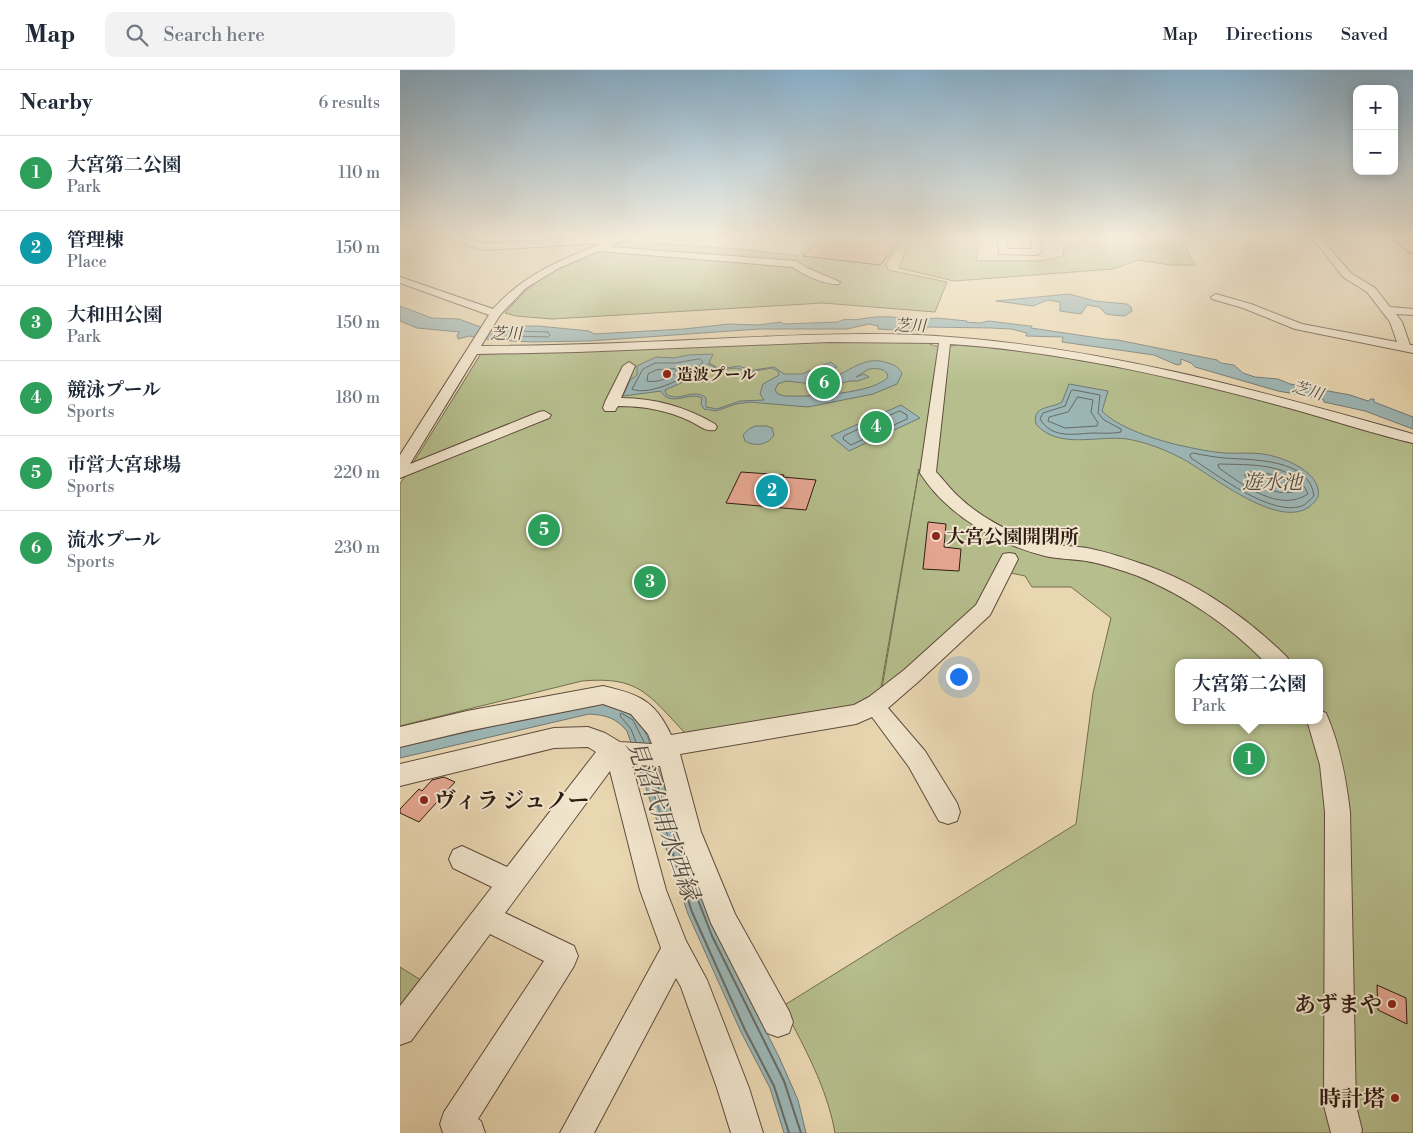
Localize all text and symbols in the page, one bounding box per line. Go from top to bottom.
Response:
search box [105,12,455,57]
text: Map [25,20,75,50]
icon: search [123,21,151,49]
text: Search here [163,23,265,47]
text: Map [1162,23,1198,46]
text: Directions [1226,23,1313,46]
text: Saved [1341,23,1388,46]
map controls [1353,85,1398,175]
button: + [1353,85,1398,130]
text: Nearby [20,90,93,116]
text: 6 results [319,93,380,113]
button: − [1353,130,1398,175]
text: 大宮第二公園 [67,153,181,177]
text: 1 [32,163,40,183]
text: 110 m [338,163,380,183]
text: Park [67,177,100,197]
text: 管理棟 [67,228,124,252]
text: 2 [31,238,41,258]
text: 150 m [336,238,380,258]
text: Place [67,252,107,272]
text: 大和田公園 [67,303,162,327]
text: 3 [31,313,41,333]
text: 150 m [336,313,380,333]
water label: 芝川 [894,316,928,336]
water label: 芝川 [490,324,524,344]
text: Park [67,327,100,347]
pin: 6 [808,364,840,402]
place label: 造波プール [677,365,756,385]
marker: 造波プール [661,368,673,380]
water label: 芝川 [1290,377,1328,406]
text: 競泳プール [67,378,161,402]
text: 4 [31,388,41,408]
text: 180 m [336,388,380,408]
text: Sports [67,402,114,422]
pin: 4 [860,408,892,446]
text: 市営大宮球場 [67,453,181,477]
text: 5 [31,463,41,483]
text: 220 m [334,463,380,483]
water label: 遊水池 [1242,471,1304,496]
pin: 2 [756,472,788,510]
text: Sports [67,477,114,497]
pin: 5 [528,511,560,549]
place label: 大宮公園開閉所 [946,525,1079,549]
text: 流水プール [67,528,161,552]
marker: 大宮公園開閉所 [930,530,942,542]
text: 6 [31,538,41,558]
text: 230 m [334,538,380,558]
text: Sports [67,552,114,572]
pin: 3 [634,563,666,601]
popup [1175,659,1323,724]
your location [946,664,972,690]
text: 大宮第二公園 [1192,672,1306,696]
text: Park [1192,696,1225,716]
water label: 見沼代用水西縁 [619,736,706,907]
pin: 1 [1233,740,1265,778]
place label: ヴィラ ジュノー [434,788,590,815]
marker: ヴィラ ジュノー [418,794,430,806]
place label: あずまや [1294,992,1382,1019]
marker: あずまや [1386,998,1398,1010]
place label: 時計塔 [1319,1086,1385,1113]
marker: 時計塔 [1389,1092,1401,1104]

